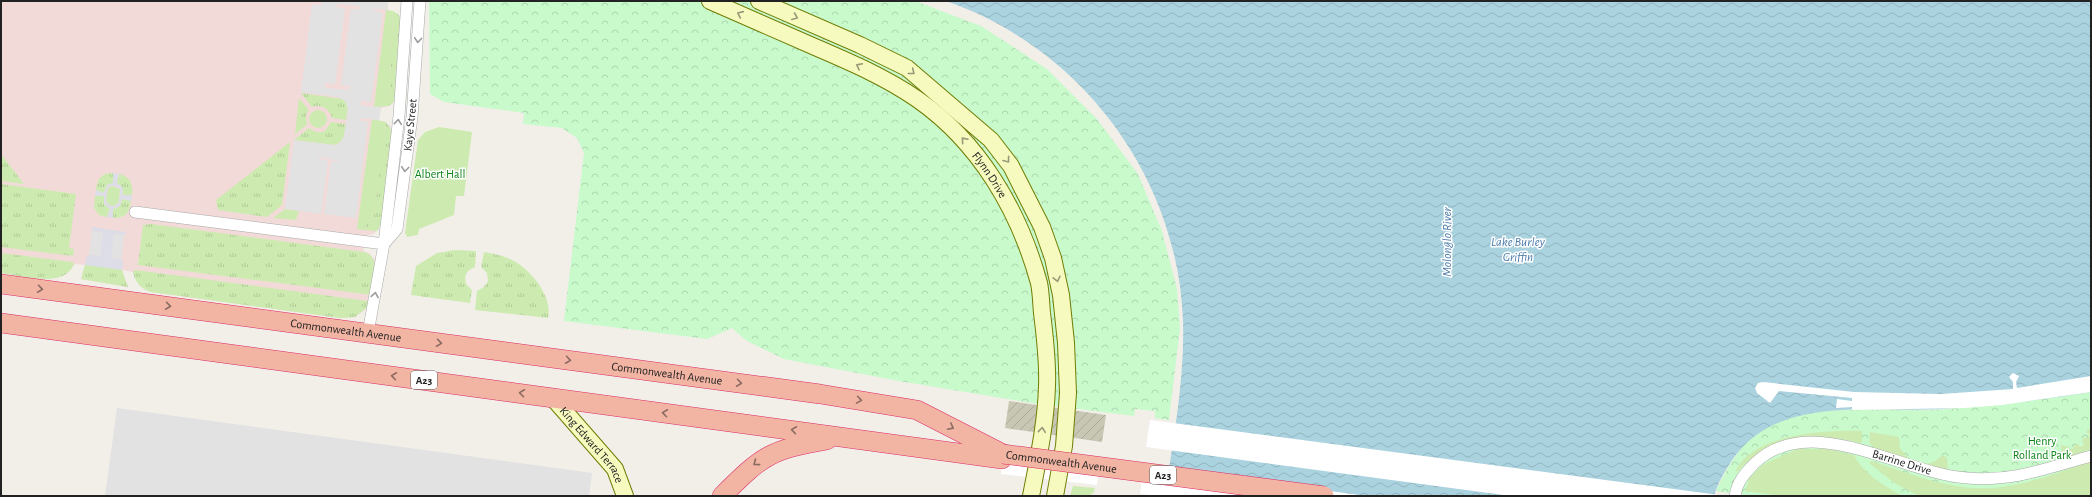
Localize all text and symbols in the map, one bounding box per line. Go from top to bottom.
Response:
one-way arrow [736,11,744,19]
one-way arrow [791,12,798,20]
one-way arrow [414,37,423,43]
one-way arrow [855,63,863,71]
one-way arrow [908,67,915,74]
street label: Kaye Street [401,98,420,152]
one-way arrow [393,119,402,125]
one-way arrow [962,138,969,145]
street label: Flynn Drive [970,149,1009,200]
one-way arrow [1002,156,1009,163]
one-way arrow [401,166,410,172]
park label: Albert Hall [415,168,465,180]
water label: Molonglo River [1441,206,1454,277]
water label: Lake Burley Griffin [1491,236,1546,264]
one-way arrow [1053,276,1061,282]
one-way arrow [37,284,43,293]
one-way arrow [370,292,379,298]
one-way arrow [165,302,172,311]
street label: Commonwealth Avenue [290,317,402,344]
one-way arrow [436,338,442,347]
one-way arrow [565,355,571,364]
street label: Commonwealth Avenue [611,360,723,387]
road number: A23 [411,371,437,389]
one-way arrow [390,372,397,381]
one-way arrow [736,378,742,387]
one-way arrow [519,389,525,398]
one-way arrow [856,395,862,404]
street label: King Edward Terrace [557,404,626,484]
one-way arrow [662,409,668,418]
one-way arrow [947,423,955,430]
one-way arrow [791,426,797,435]
one-way arrow [1038,427,1047,433]
park label: Henry Rolland Park [2013,435,2072,461]
street label: Barrine Drive [1871,447,1933,477]
street label: Commonwealth Avenue [1005,448,1118,475]
one-way arrow [754,458,761,465]
road number: A23 [1150,466,1176,484]

